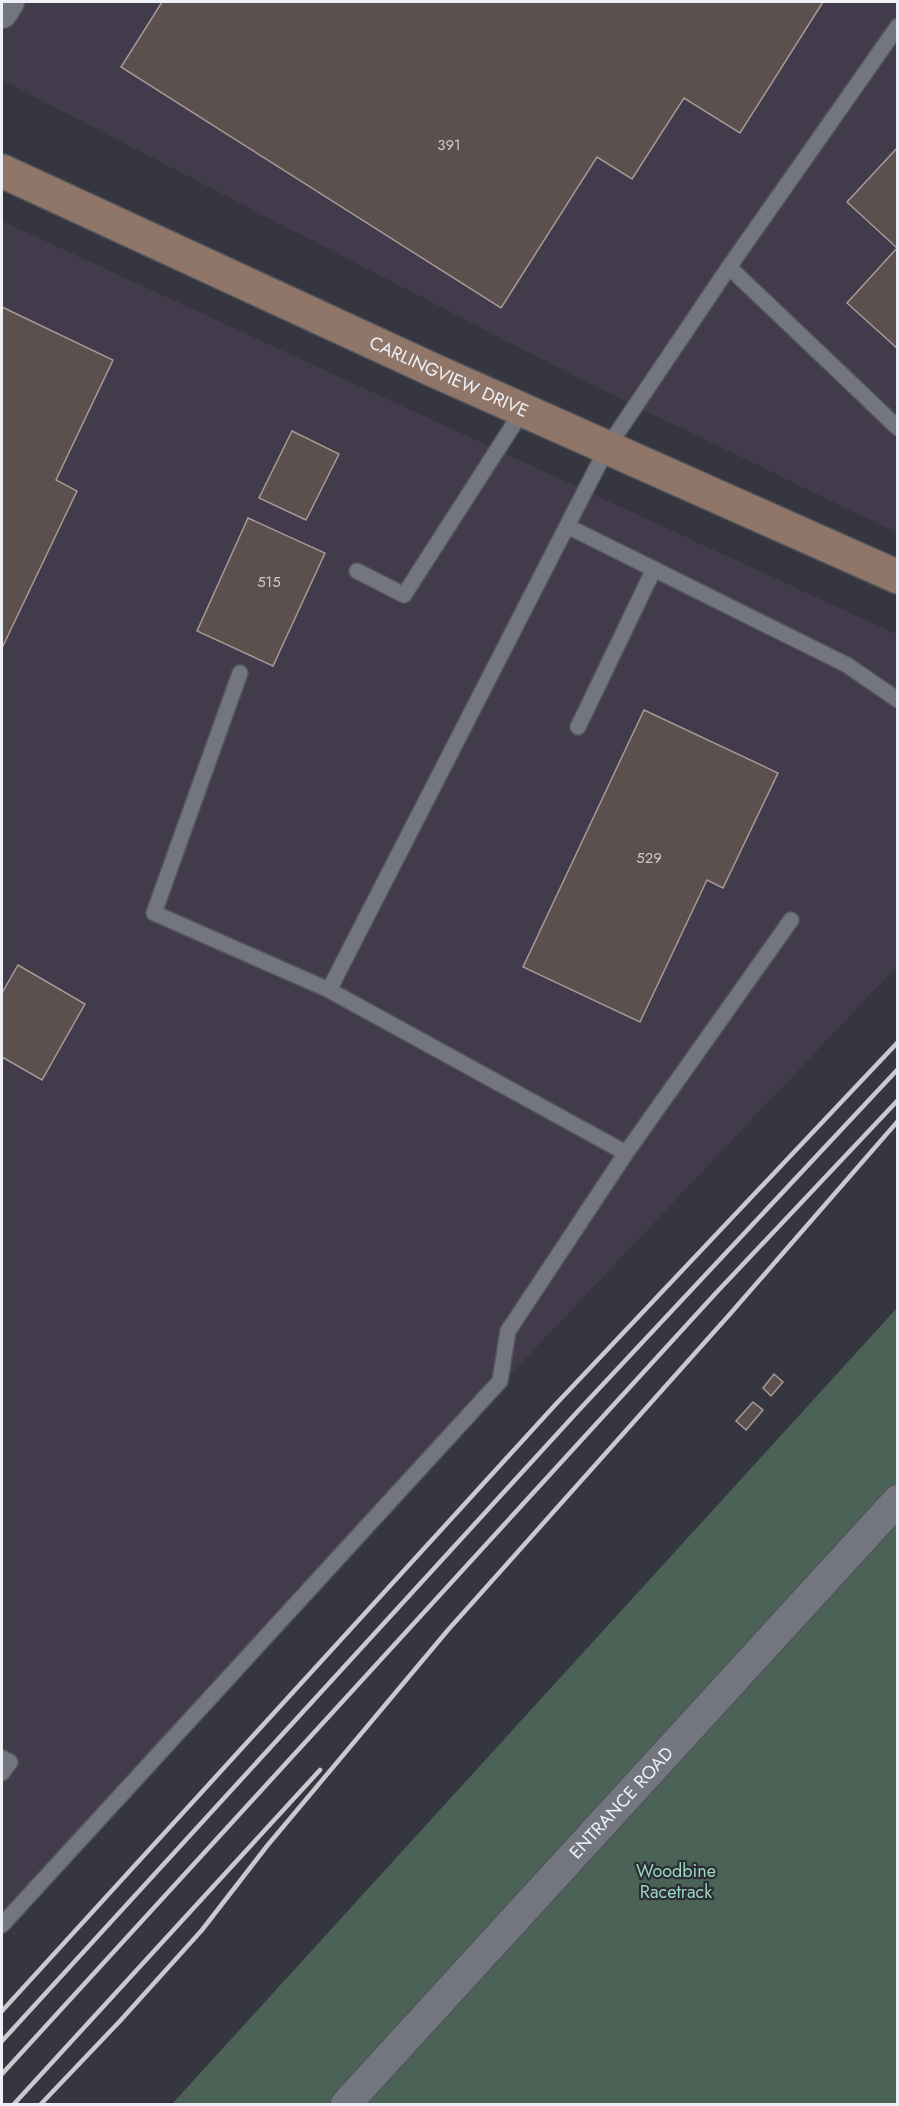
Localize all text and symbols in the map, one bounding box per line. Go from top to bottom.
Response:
house number: 391 [437,134,461,156]
street label: CARLINGVIEW DRIVE [365,329,533,424]
house number: 515 [257,571,281,593]
house number: 529 [636,847,662,869]
street label: ENTRANCE ROAD [563,1741,679,1865]
park label: Woodbine Racetrack [636,1858,716,1905]

